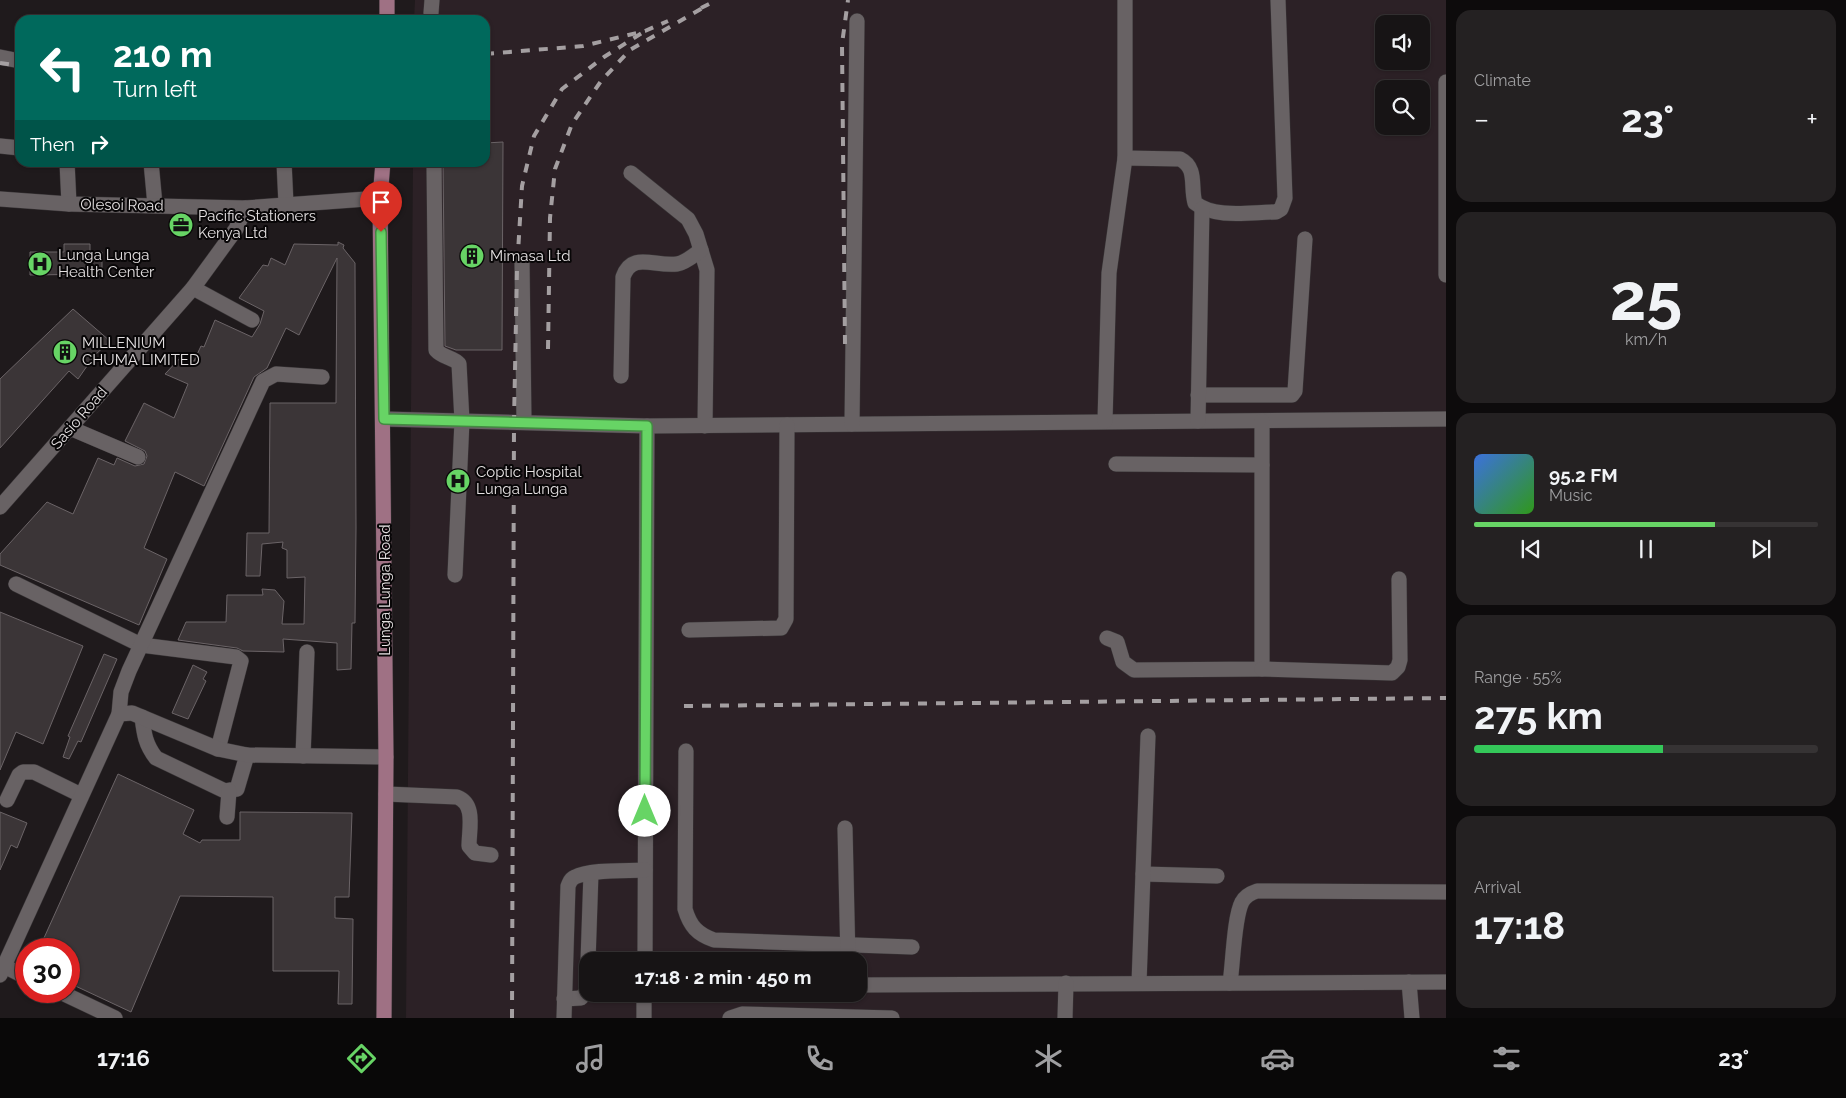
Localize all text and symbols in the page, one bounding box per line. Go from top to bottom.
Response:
map controls [1375,15,1430,135]
button: sound [1375,15,1430,70]
text: 210 m [113,34,213,75]
icon: left [30,35,95,100]
text: Climate [1474,71,1531,90]
text: Turn left [113,76,197,102]
button: search [1375,80,1430,135]
text: 23° [1621,96,1674,141]
text: − [1474,103,1489,136]
text: + [1806,103,1818,136]
icon: right [85,130,113,158]
text: Then [30,133,75,155]
pin [360,181,402,232]
icon: arrive [367,188,395,216]
street label: Olesoi Road [80,195,164,215]
place label: Pacific Stationers Kenya Ltd [198,207,316,242]
office icon: Pacific Stationers Kenya Ltd [168,212,194,238]
building icon: Mimasa Ltd [459,243,485,269]
place label: Lunga Lunga Health Center [58,246,155,281]
place label: Mimasa Ltd [490,247,570,265]
hospital icon: Lunga Lunga Health Center [27,251,53,277]
text: 25 [1610,259,1682,335]
text: km/h [1625,330,1667,349]
place label: MILLENIUM CHUMA LIMITED [82,334,200,369]
building icon: MILLENIUM CHUMA LIMITED [52,339,78,365]
street label: Sasio Road [47,383,111,453]
place label: Coptic Hospital Lunga Lunga [476,463,583,498]
text: 95.2 FM [1549,464,1618,486]
hospital icon: Coptic Hospital Lunga Lunga [445,468,471,494]
text: Music [1549,486,1593,505]
street label: Lunga Lunga Road [376,524,394,656]
icon: previous [1517,535,1545,563]
icon: pause [1632,535,1660,563]
icon: next [1747,535,1775,563]
text: Range · 55% [1474,668,1562,687]
text: 275 km [1474,693,1603,738]
position arrow [618,784,670,836]
text: Arrival [1474,878,1521,897]
text: 17:18 [1474,903,1565,948]
speed limit sign: 30 [15,938,80,1003]
text: 17:18 · 2 min · 450 m [635,966,811,988]
icon: directions [344,1041,379,1076]
icon: music [573,1041,608,1076]
icon: phone [802,1041,837,1076]
icon: climate [1031,1041,1066,1076]
icon: car [1260,1041,1295,1076]
icon: filters [1489,1041,1524,1076]
text: 17:16 [97,1045,150,1071]
text: 23° [1718,1045,1749,1071]

